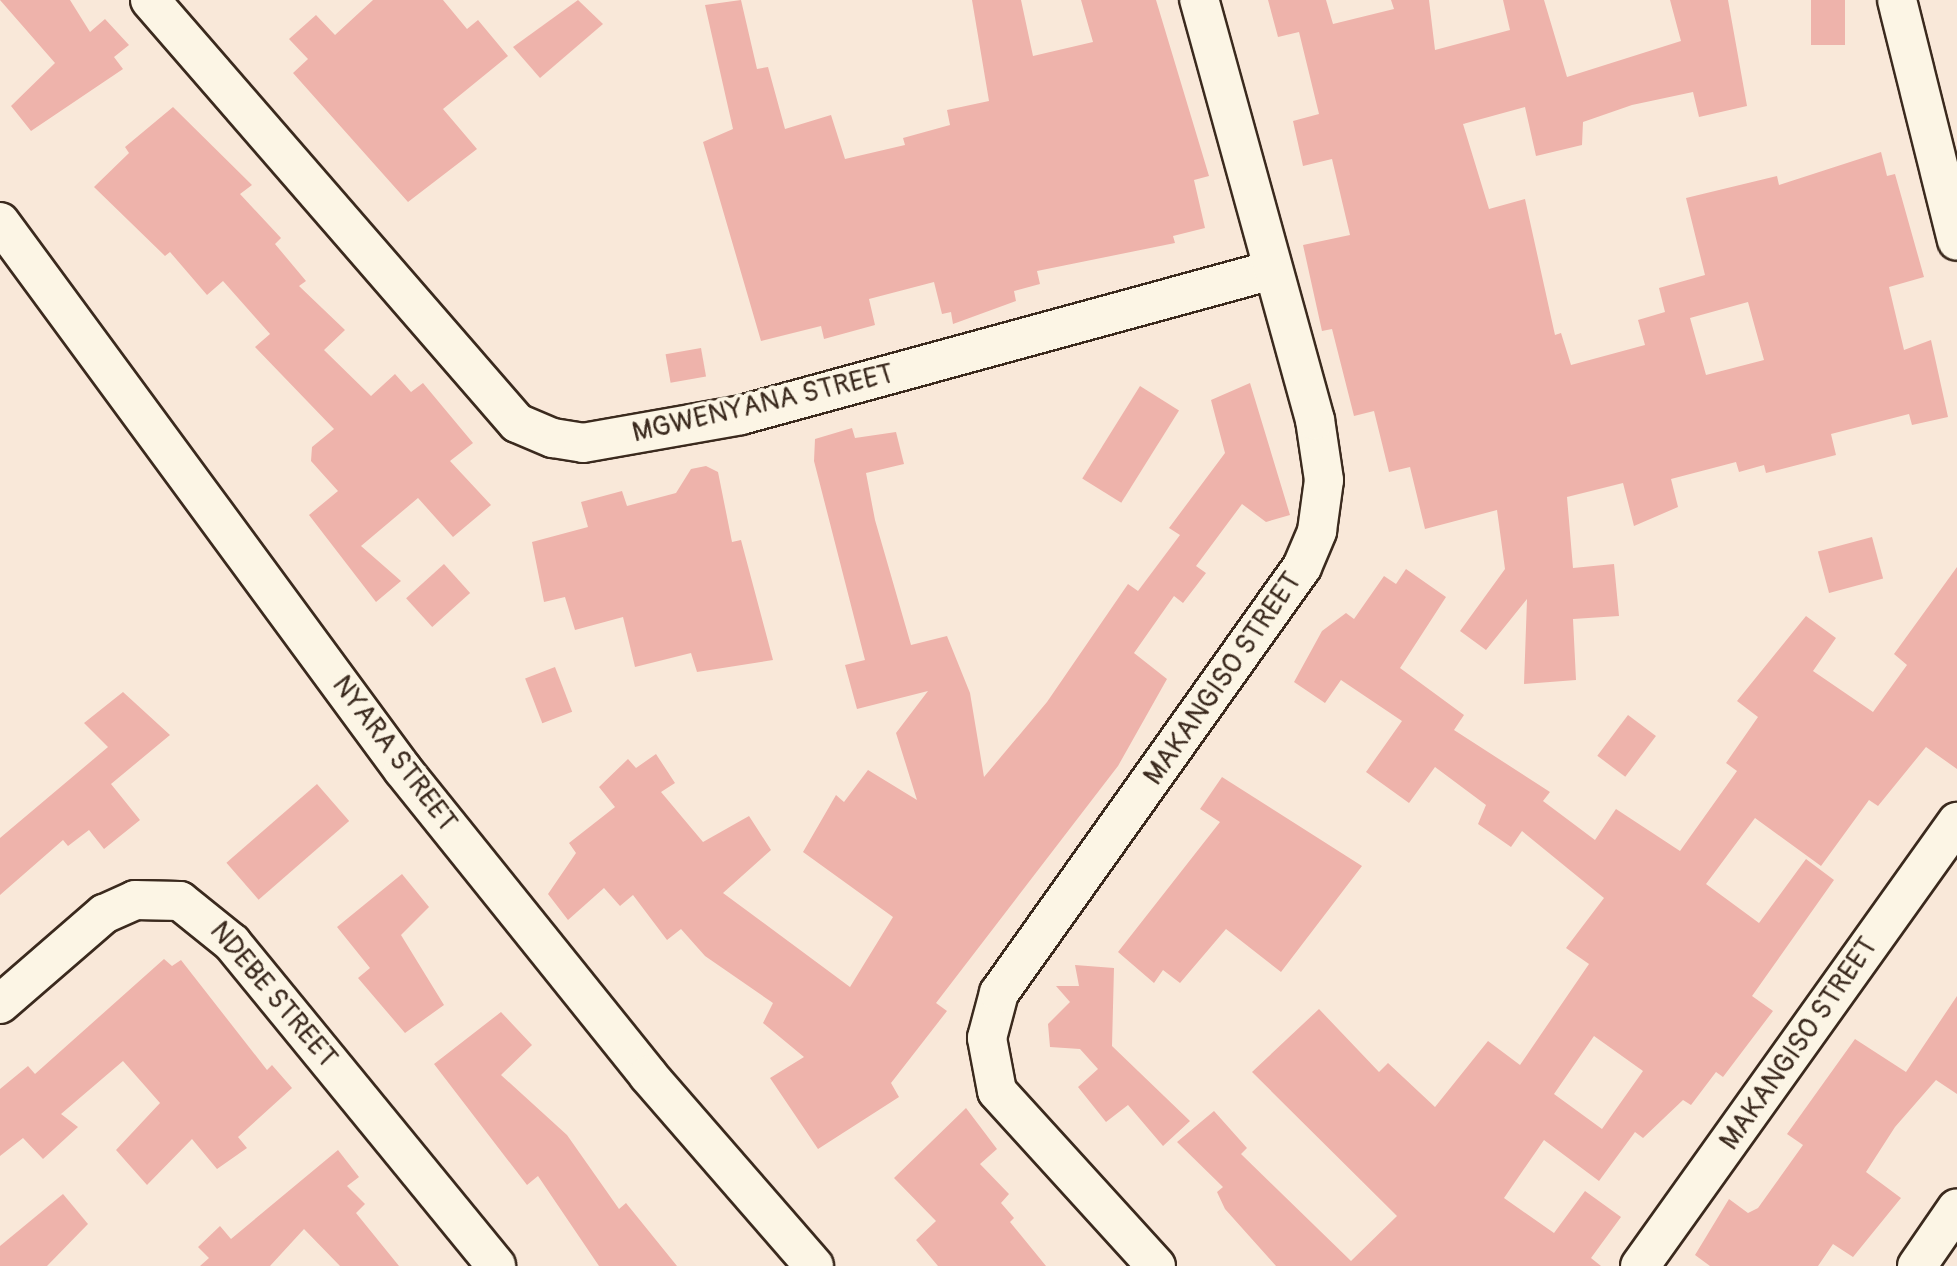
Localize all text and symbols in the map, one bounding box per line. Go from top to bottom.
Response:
street label: MGWENYANA STREET [629,358,897,450]
street label: MAKANGISO STREET [1137,566,1309,792]
street label: NYARA STREET [324,669,464,839]
street label: NDEBE STREET [202,915,344,1075]
street label: MAKANGISO STREET [1713,931,1885,1157]

